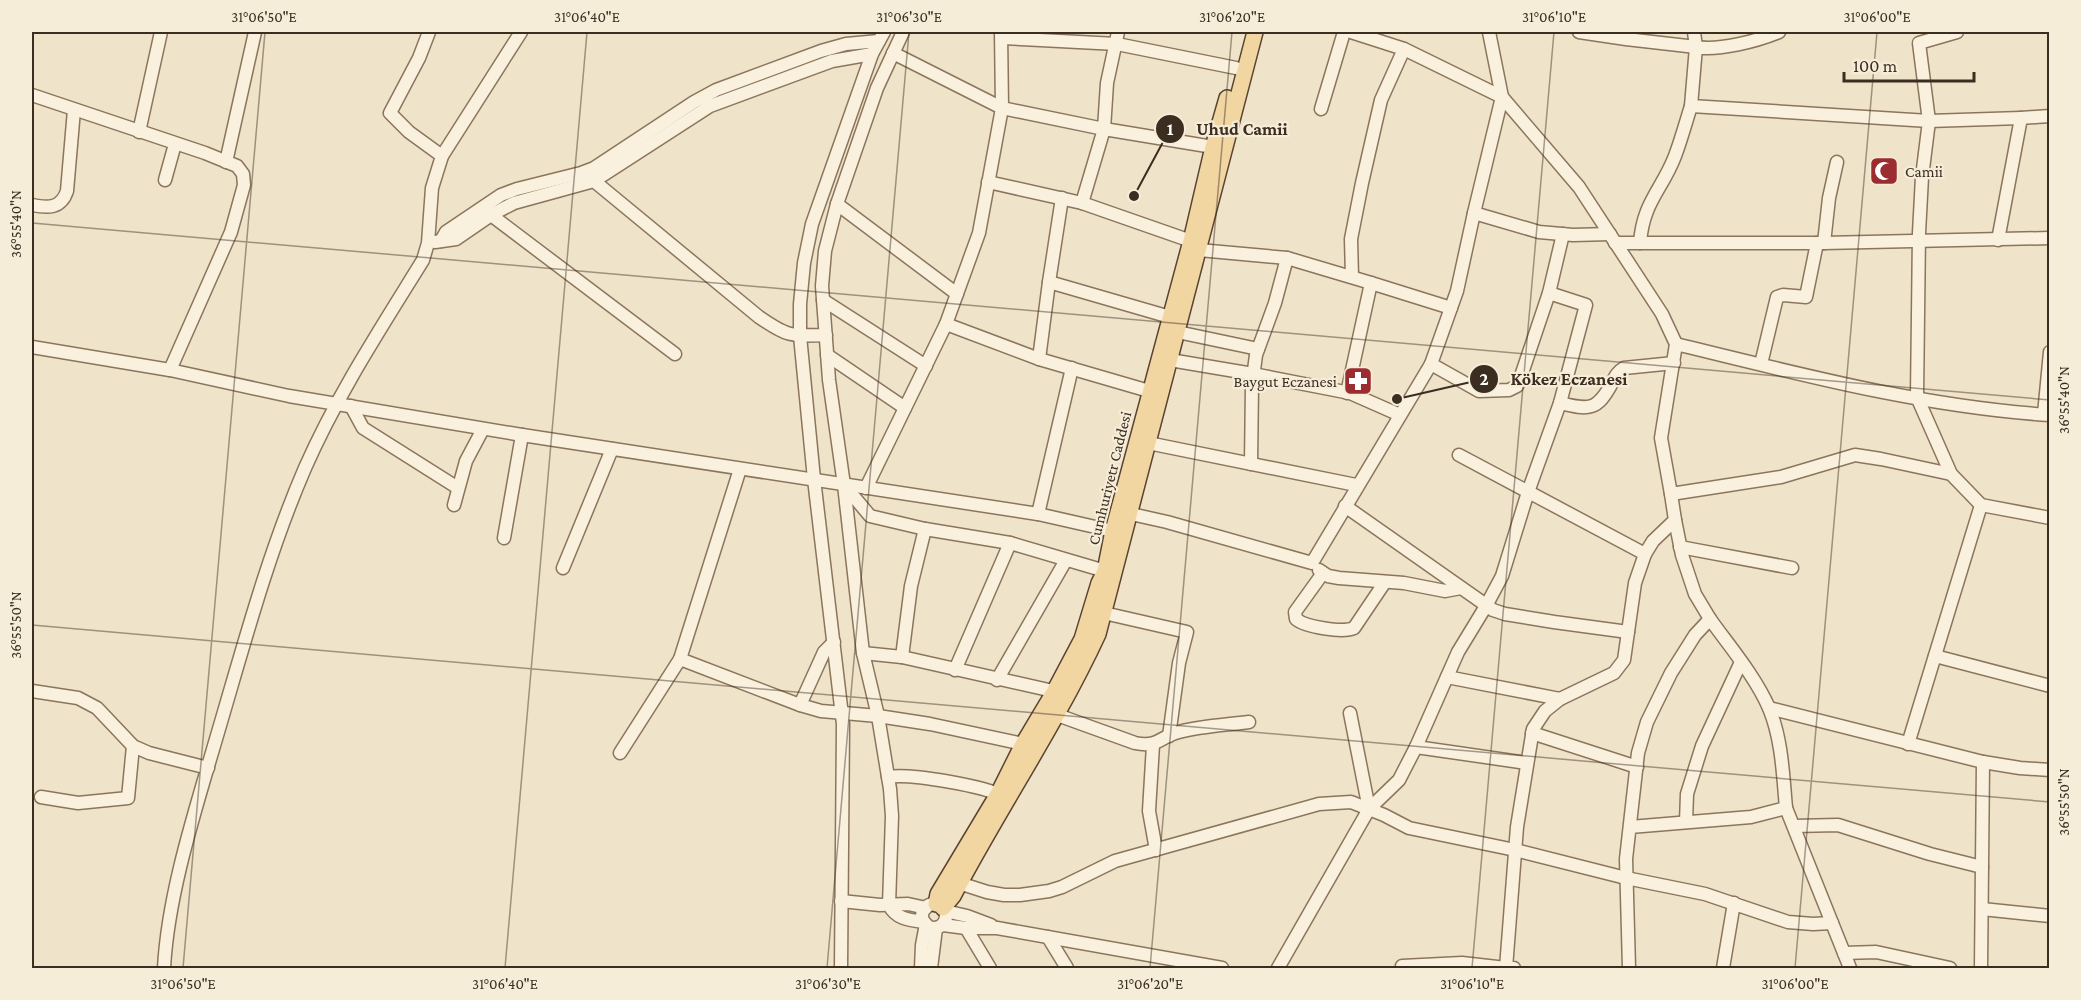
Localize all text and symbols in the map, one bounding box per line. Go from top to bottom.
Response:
text: 31°06'50"E [231,9,297,25]
text: 31°06'40"E [554,9,620,25]
text: 31°06'30"E [876,9,942,25]
text: 31°06'20"E [1199,9,1265,25]
text: 31°06'10"E [1522,9,1586,25]
text: 31°06'00"E [1843,9,1911,25]
scale bar [1844,45,1974,83]
text: 100 m [1853,56,1898,76]
callout: Uhud Camii [1155,111,1300,147]
text: 1 [1167,119,1174,139]
text: Uhud Camii [1196,119,1289,139]
mosque icon: Camii [1868,155,1900,187]
place label: Camii [1905,163,1943,180]
text: 36°55'40"N [8,190,24,258]
callout: Kökez Eczanesi [1469,361,1640,397]
pharmacy icon: Baygut Eczanesi [1342,365,1374,397]
text: 36°55'40"N [2056,366,2072,434]
text: 2 [1479,369,1489,389]
text: Kökez Eczanesi [1511,369,1628,389]
place label: Baygut Eczanesi [1234,373,1337,391]
street label: Cumhuriyetr Caddesi [1085,410,1135,547]
text: 36°55'50"N [8,591,24,659]
text: 36°55'50"N [2056,768,2072,836]
text: 31°06'50"E [150,976,216,992]
text: 31°06'40"E [472,976,538,992]
text: 31°06'30"E [795,976,861,992]
text: 31°06'20"E [1117,976,1183,992]
text: 31°06'10"E [1440,976,1504,992]
text: 31°06'00"E [1761,976,1829,992]

